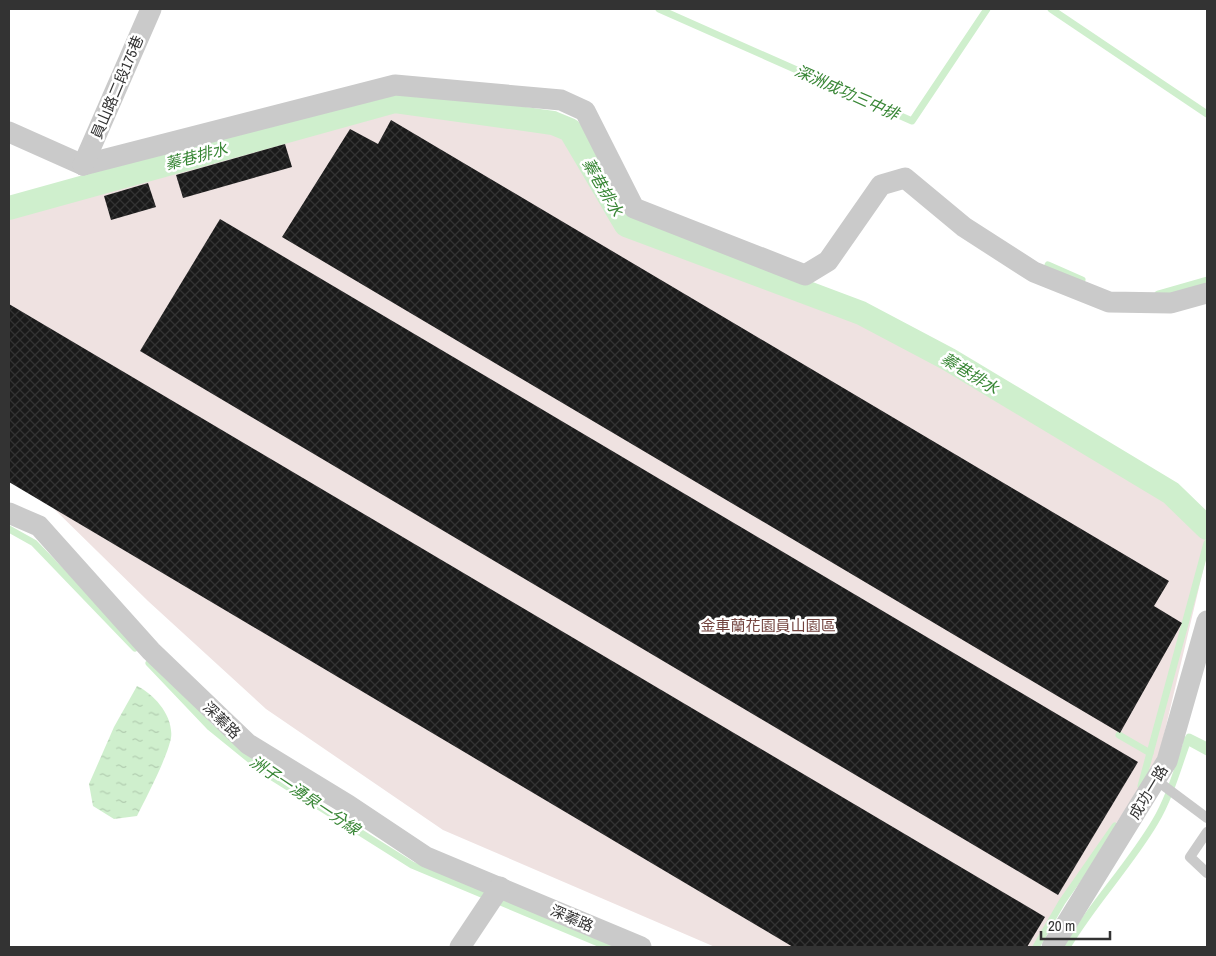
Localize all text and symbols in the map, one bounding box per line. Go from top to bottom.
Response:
street label: 員山路二段175巷 [86,32,148,142]
water label: 深洲成功三中排 [791,59,904,126]
water label: 蓁巷排水 [162,137,231,175]
water label: 蓁巷排水 [577,154,629,221]
water label: 蓁巷排水 [937,347,1004,399]
park label: 金車蘭花園員山園區 [700,615,836,636]
street label: 深蓁路 [199,697,245,743]
water label: 洲子一湧泉一分線 [246,750,366,841]
street label: 成功一路 [1124,761,1172,823]
street label: 深蓁路 [547,900,597,936]
scale bar [1041,908,1110,940]
text: 20 m [1048,915,1075,936]

